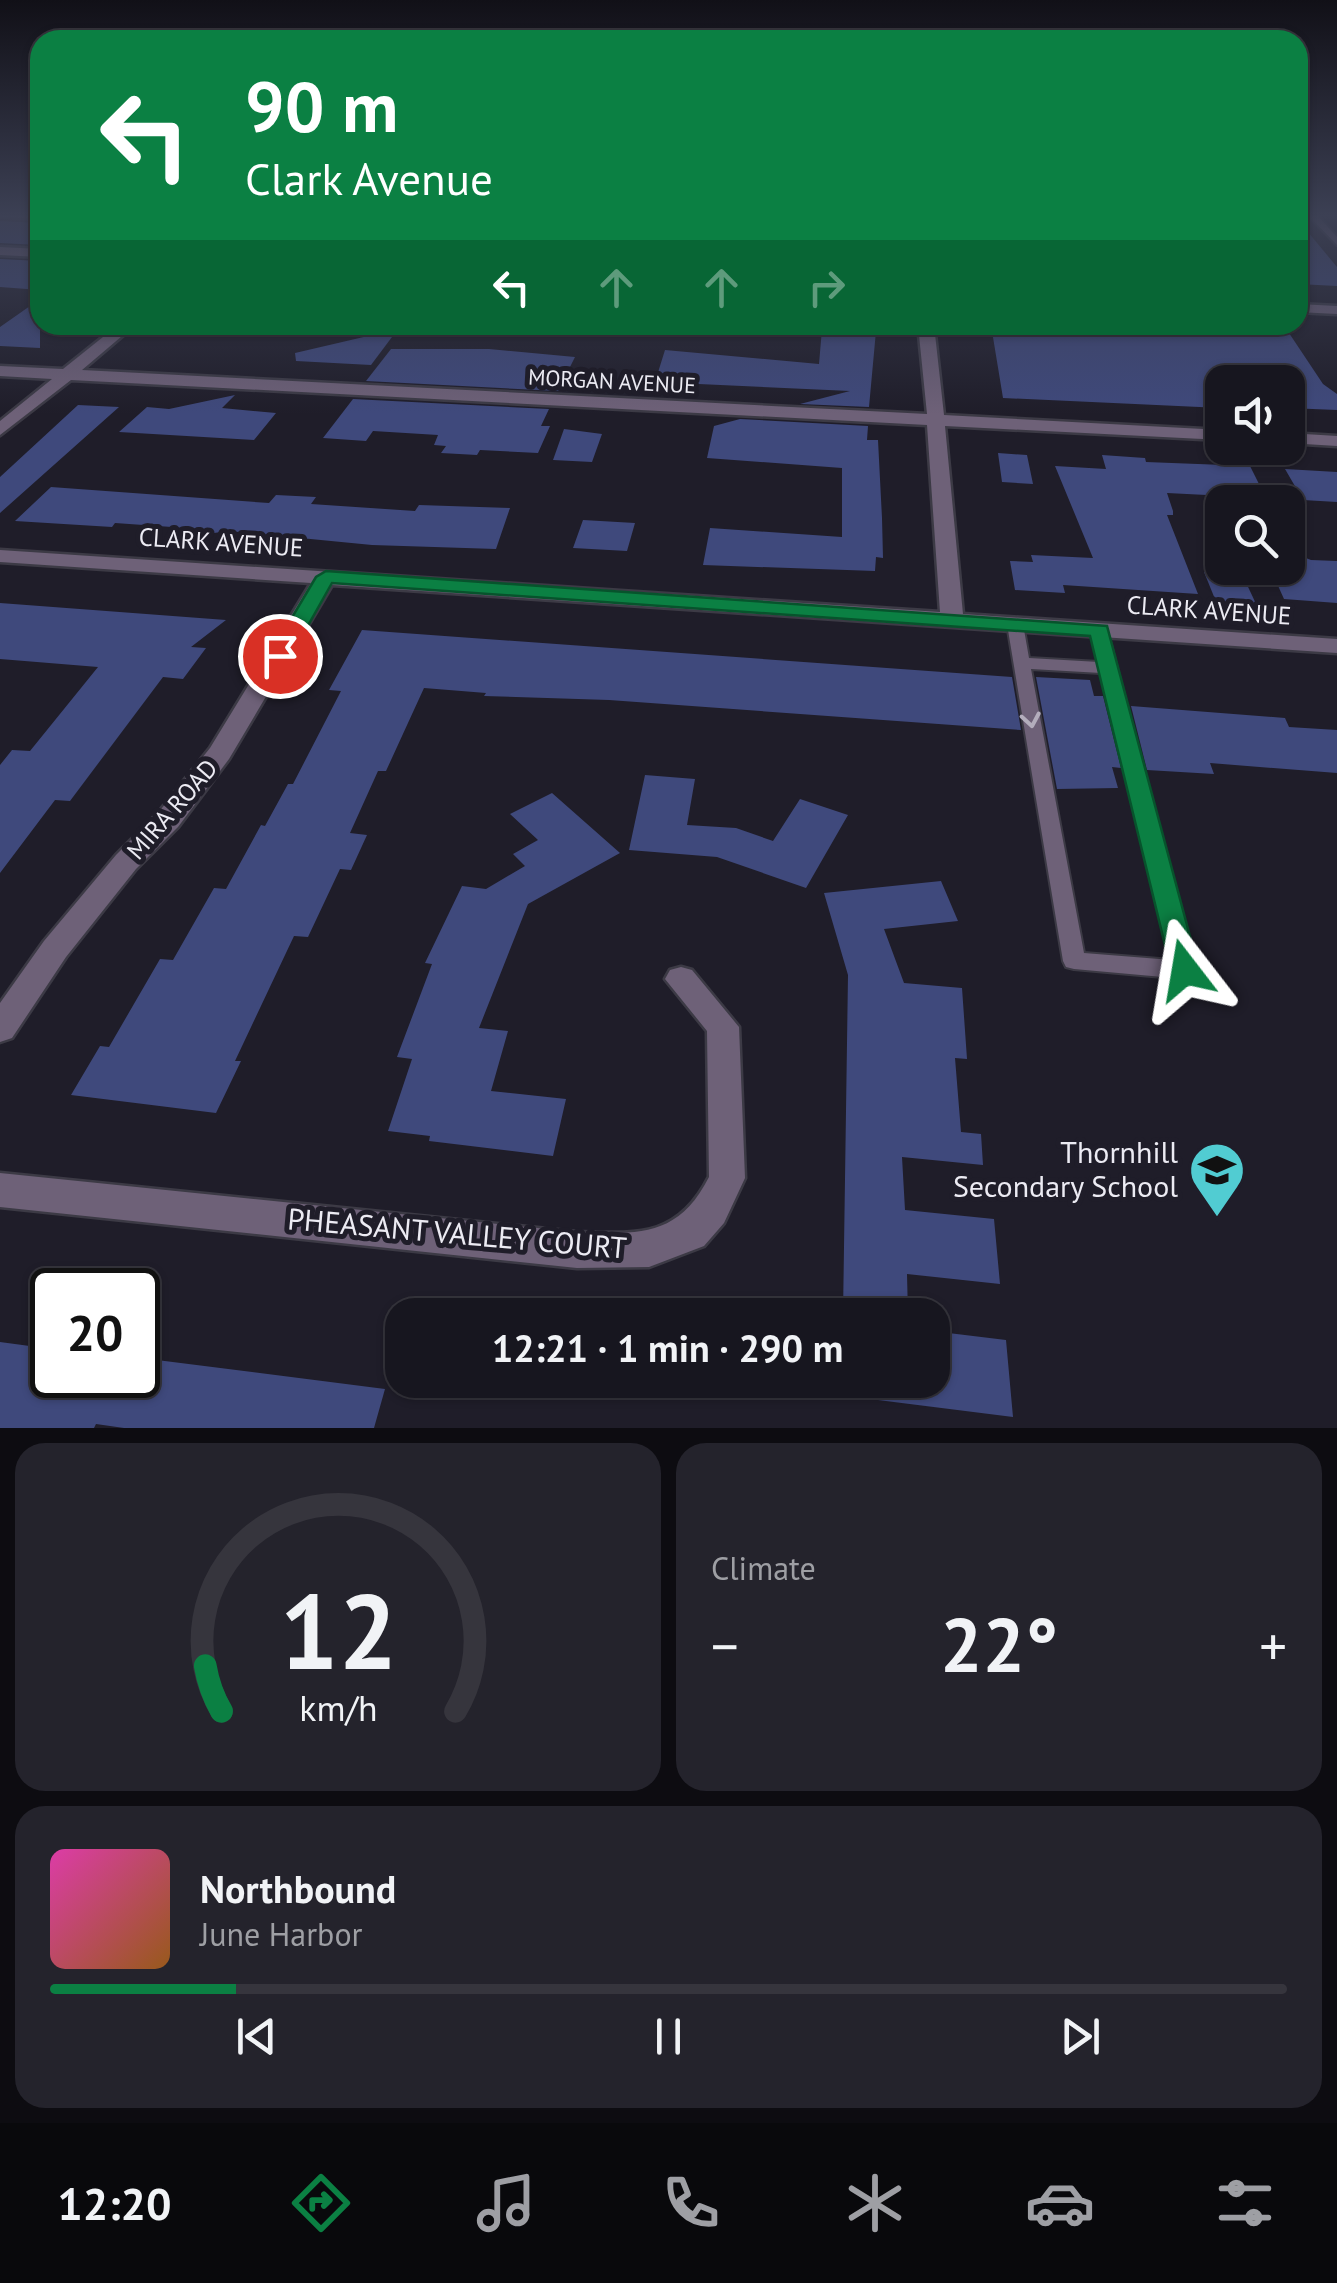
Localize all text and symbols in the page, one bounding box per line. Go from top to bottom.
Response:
text: 90 m [245,61,398,151]
icon: left [80,70,210,200]
text: Clark Avenue [245,149,493,207]
icon: left [484,260,539,315]
icon: ahead [589,260,644,315]
icon: ahead [694,260,749,315]
icon: right [799,260,854,315]
street label: MORGAN AVENUE [527,363,697,399]
map controls [1205,365,1305,585]
button: sound [1205,365,1305,465]
button: search [1205,485,1305,585]
street label: CLARK AVENUE [138,520,304,564]
street label: CLARK AVENUE [1126,588,1292,632]
pin [238,614,323,699]
icon: arrive [253,629,308,684]
one-way arrow [1020,712,1041,728]
street label: MIRA ROAD [120,752,224,866]
position arrow [1133,918,1237,1022]
place label: Thornhill Secondary School [953,1132,1178,1205]
school or university icon: Thornhill Secondary School [1187,1140,1247,1219]
street label: PHEASANT VALLEY COURT [286,1198,629,1267]
speed limit sign: 20 [30,1268,160,1398]
text: 12:21 · 1 min · 290 m [492,1323,843,1372]
text: Climate [711,1547,816,1589]
text: 12 [279,1563,397,1698]
text: 22° [940,1596,1058,1693]
text: − [711,1610,739,1681]
text: + [1259,1610,1287,1681]
text: km/h [299,1685,377,1731]
text: Northbound [200,1864,396,1913]
text: June Harbor [200,1913,362,1955]
icon: previous [229,2009,284,2064]
icon: pause [641,2009,696,2064]
icon: next [1053,2009,1108,2064]
icon: directions [286,2168,356,2238]
icon: music [471,2168,541,2238]
icon: phone [656,2168,726,2238]
icon: climate [840,2168,910,2238]
icon: car [1025,2168,1095,2238]
icon: filters [1210,2168,1280,2238]
text: 12:20 [57,2174,172,2232]

